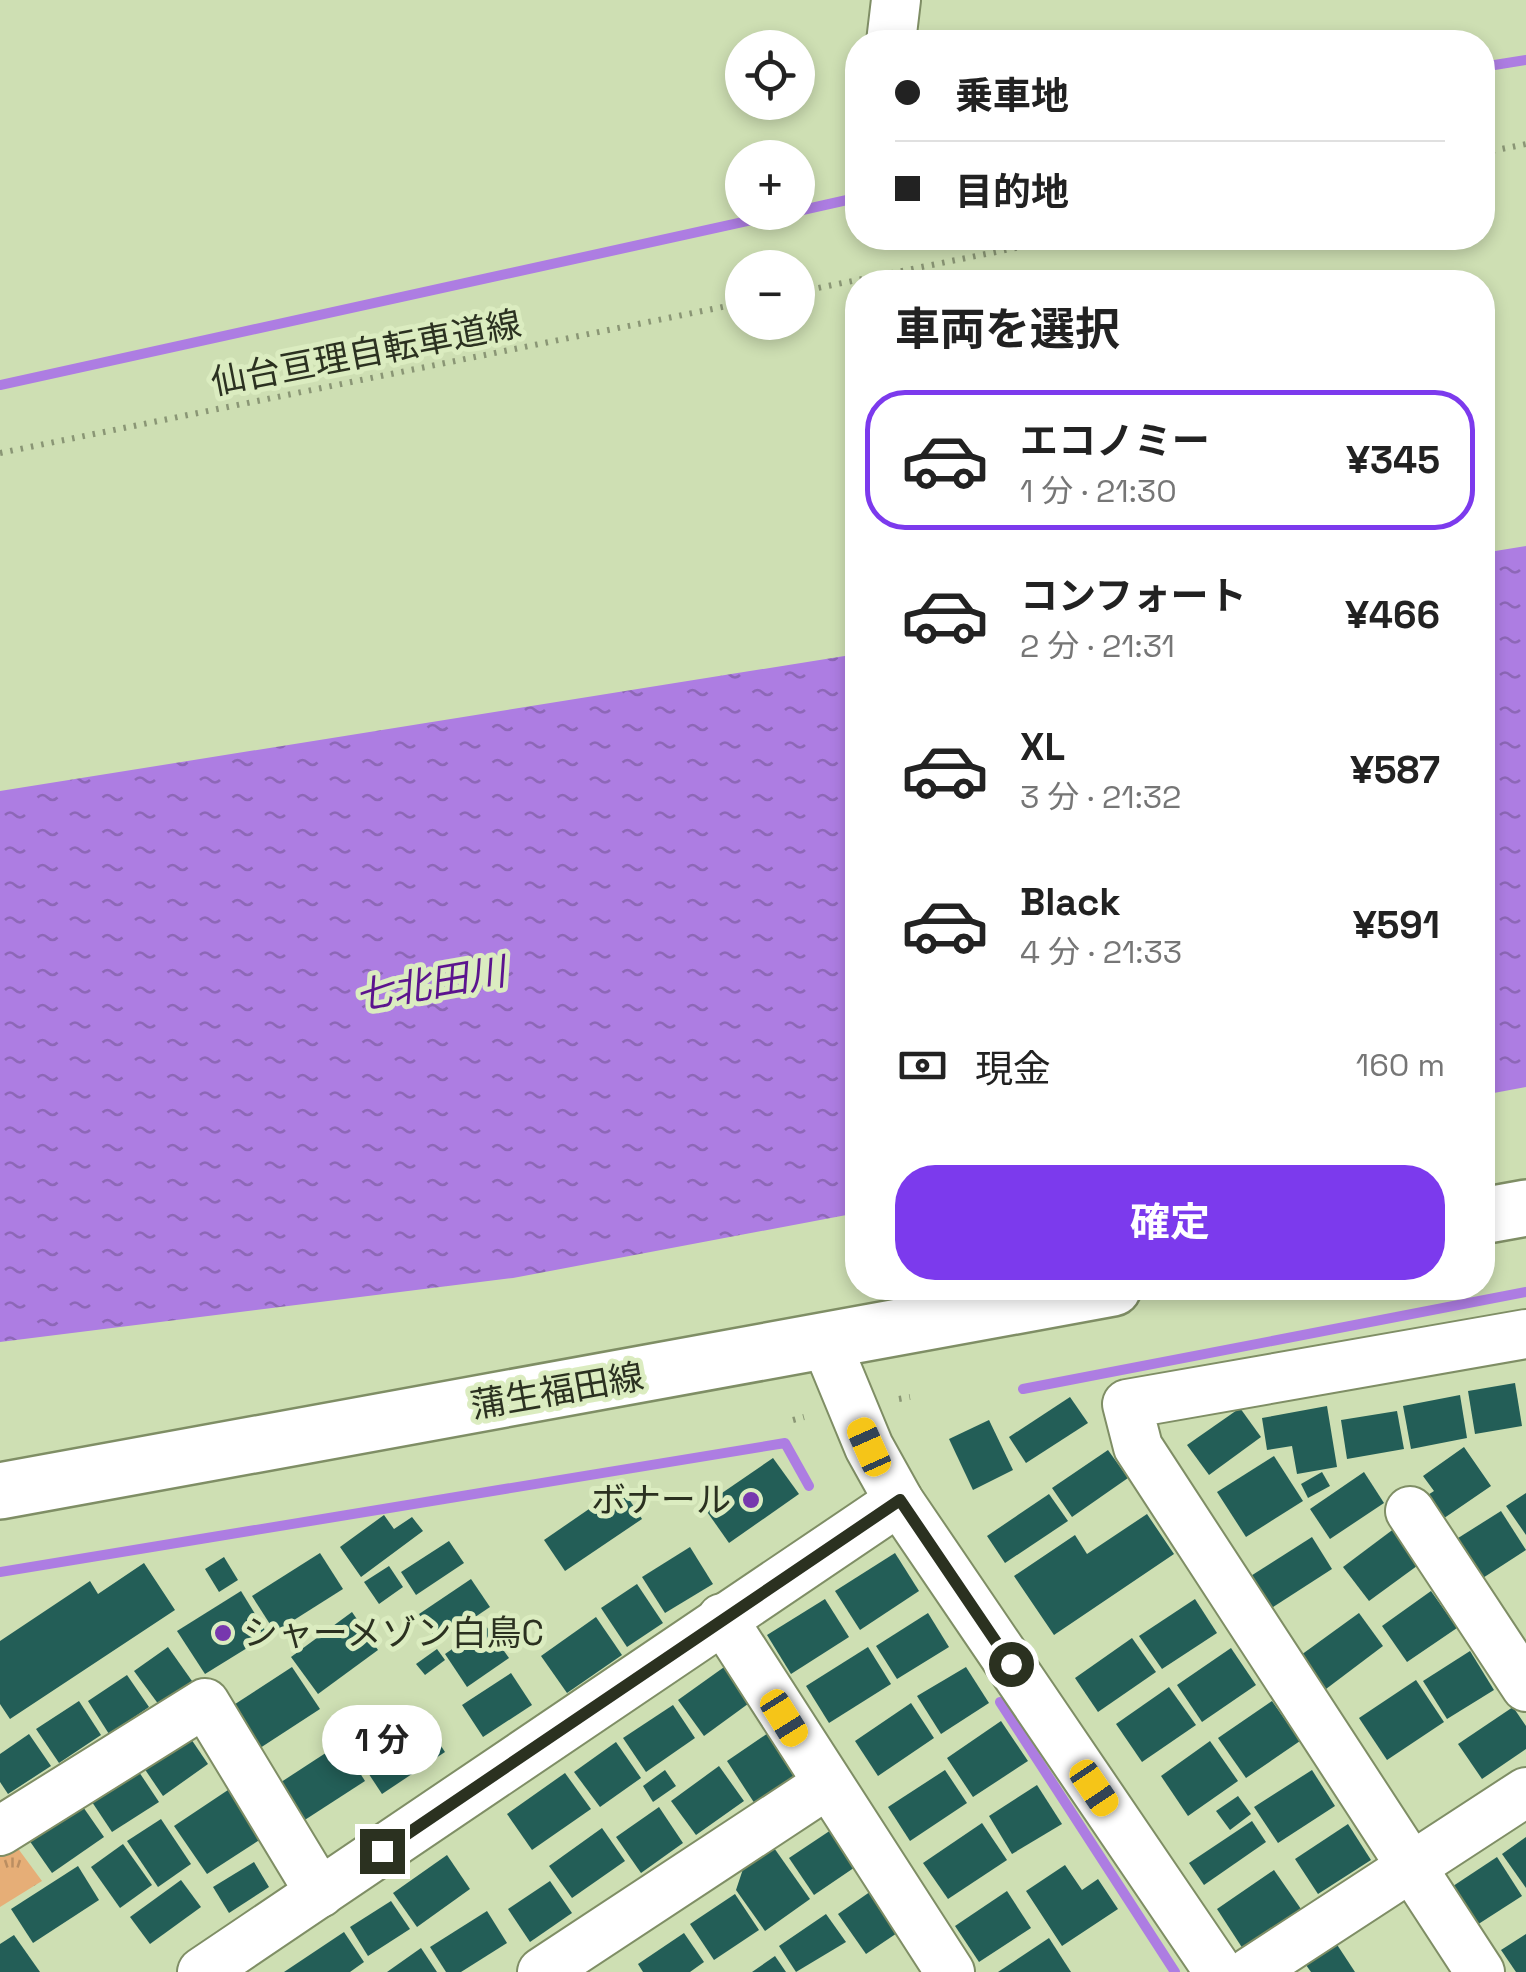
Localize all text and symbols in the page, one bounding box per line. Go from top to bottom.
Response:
map controls [725,30,815,340]
button: locate [725,30,815,120]
text: 乗車地 [955,72,1069,120]
button: + [725,140,815,230]
text: 目的地 [955,168,1069,216]
button: − [725,250,815,340]
street label: 仙台亘理自転車道線 [207,301,525,405]
text: 車両を選択 [895,301,1120,358]
icon: car [900,415,990,505]
text: エコノミー [1020,417,1210,465]
text: ¥345 [1346,436,1440,484]
text: 1 分 · 21:30 [1020,471,1177,511]
icon: car [900,570,990,660]
text: コンフォート [1020,572,1247,620]
text: ¥466 [1345,591,1440,639]
text: 2 分 · 21:31 [1020,626,1175,666]
text: XL [1020,723,1065,771]
icon: car [900,725,990,815]
text: ¥587 [1350,746,1440,794]
text: 3 分 · 21:32 [1020,777,1181,817]
text: Black [1020,878,1121,926]
icon: car [900,880,990,970]
text: ¥591 [1353,901,1440,949]
text: 4 分 · 21:33 [1020,932,1182,972]
water label: 七北田川 [351,946,513,1021]
icon: cash [895,1038,950,1093]
text: 現金 [975,1045,1051,1093]
text: 160 m [1356,1045,1445,1085]
button: 確定 [895,1165,1445,1280]
street label: 蒲生福田線 [467,1354,647,1428]
car [843,1413,895,1481]
place label: ボナール [591,1478,731,1522]
marker: ボナール [740,1489,762,1511]
place label: シャーメゾン白鳥C [243,1611,544,1655]
marker: シャーメゾン白鳥C [212,1622,234,1644]
route start [989,1642,1034,1687]
car [755,1685,813,1751]
callout: 1 分 [322,1706,442,1776]
text: 1 分 [355,1720,409,1760]
car [1065,1755,1123,1821]
route end [360,1829,405,1874]

